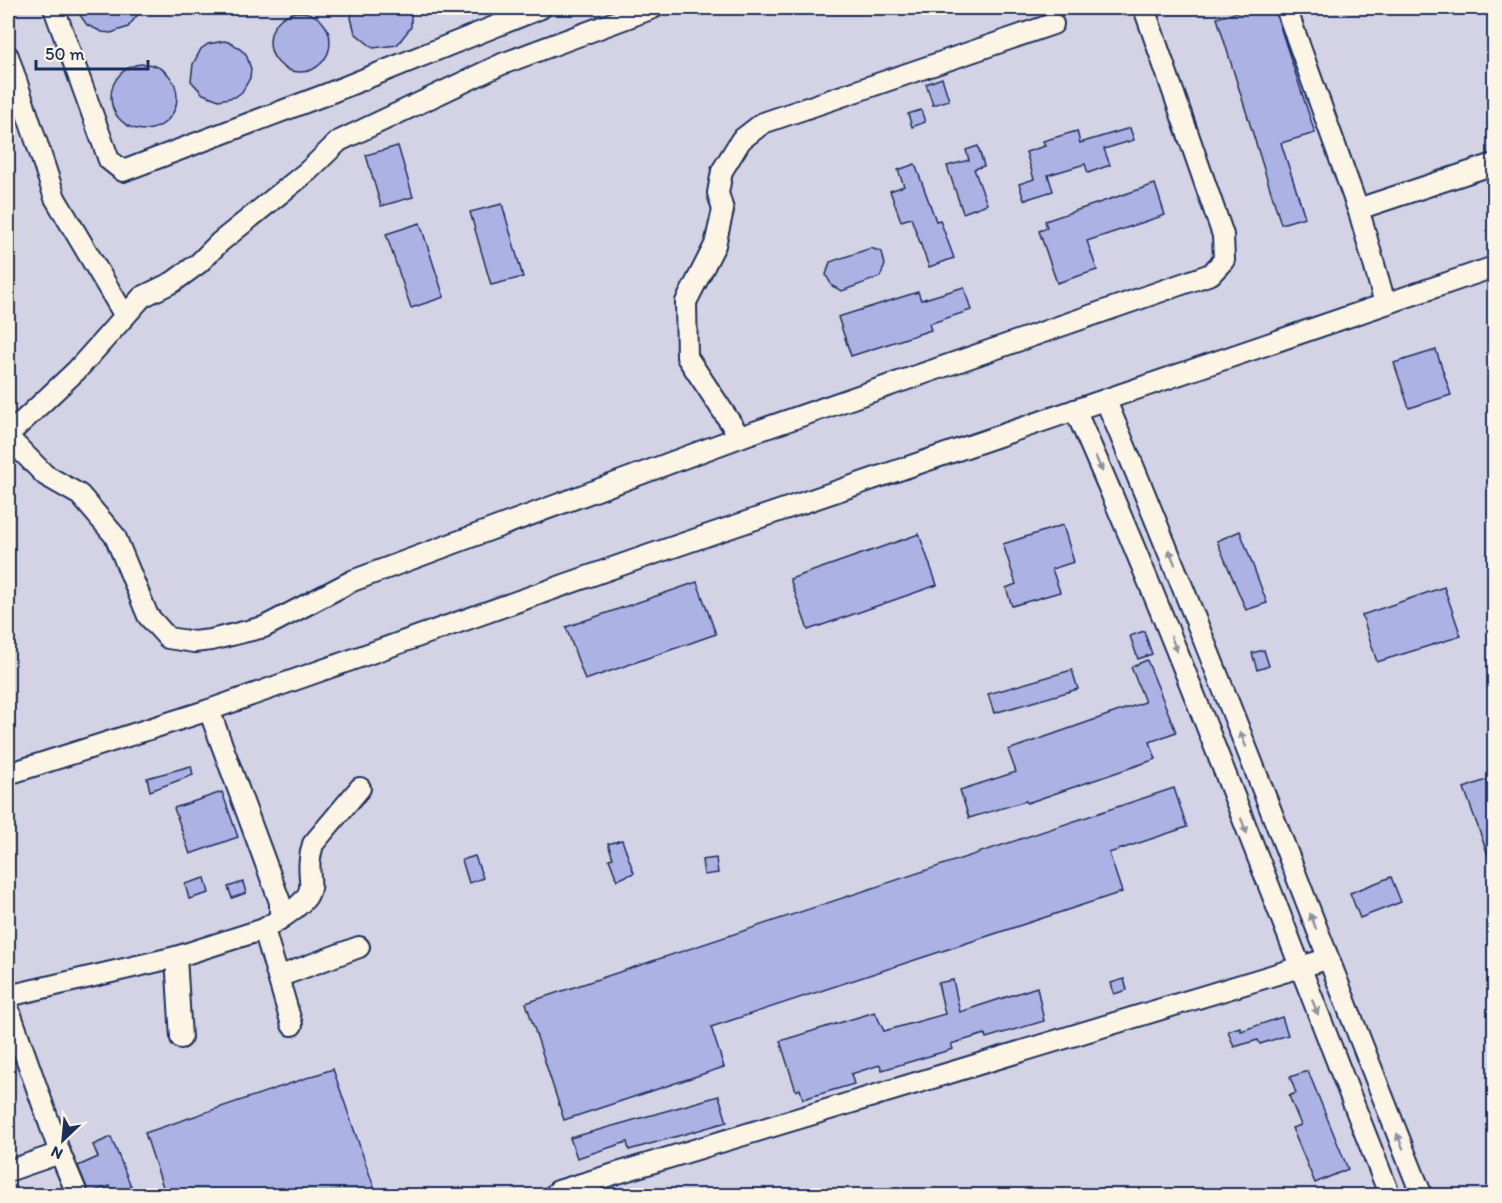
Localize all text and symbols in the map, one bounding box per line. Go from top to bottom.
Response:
scale bar [36,33,148,71]
text: 50 m [45,43,85,65]
one-way arrow [1094,455,1104,473]
one-way arrow [1167,548,1177,566]
one-way arrow [1169,635,1179,653]
one-way arrow [1238,730,1247,748]
one-way arrow [1239,817,1249,835]
one-way arrow [1307,912,1317,930]
one-way arrow [1310,999,1320,1017]
north arrow [33,1110,93,1170]
one-way arrow [1395,1132,1405,1150]
text: N [48,1142,66,1164]

